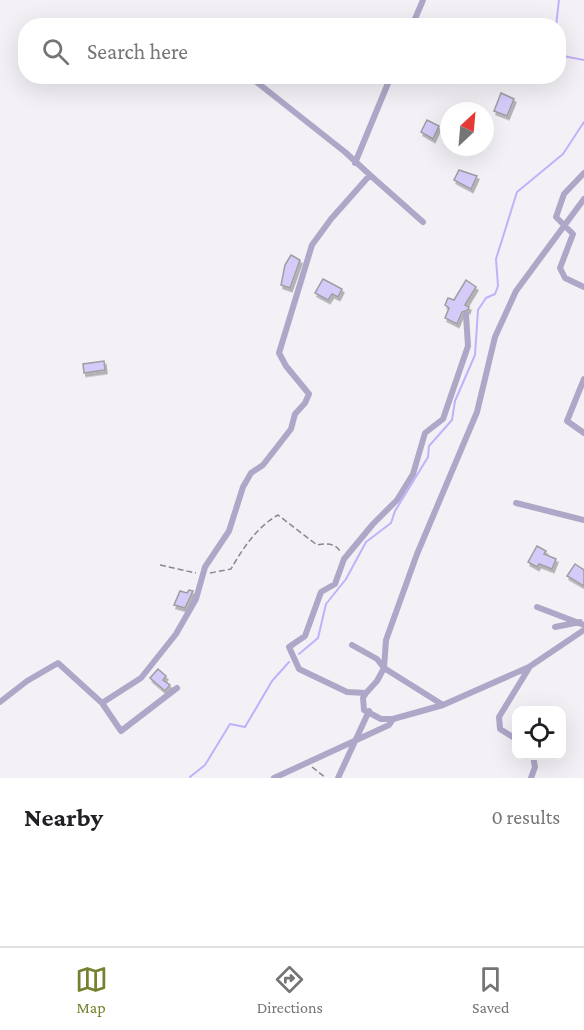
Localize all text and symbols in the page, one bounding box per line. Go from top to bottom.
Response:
search box [18,18,566,84]
icon: search [39,35,72,68]
text: Search here [87,39,188,64]
north arrow [440,102,494,156]
map controls [512,706,566,760]
button: locate [512,706,566,760]
text: Nearby [24,803,103,832]
text: 0 results [491,806,560,828]
tab: Map [75,963,108,1016]
tab: Directions [257,963,323,1016]
tab: Saved [472,963,509,1016]

